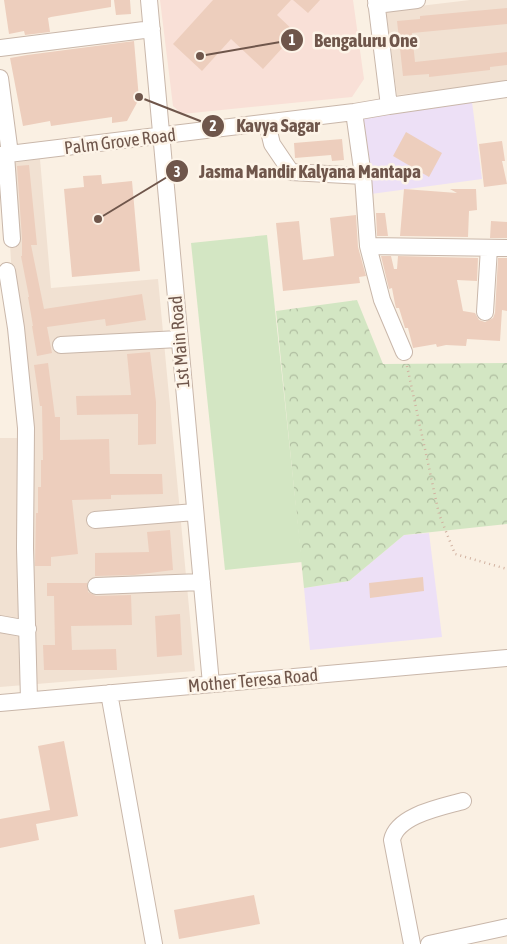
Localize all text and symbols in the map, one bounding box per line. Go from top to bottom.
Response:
callout: Bengaluru One [279,23,428,57]
text: Bengaluru One [314,29,418,51]
text: 1 [288,31,296,48]
callout: Kavya Sagar [201,109,329,143]
text: Kavya Sagar [236,114,320,136]
text: 2 [209,117,217,134]
street label: Palm Grove Road [63,124,177,158]
callout: Jasma Mandir Kalyana Mantapa [164,154,431,188]
text: Jasma Mandir Kalyana Mantapa [198,160,421,182]
text: 3 [173,163,181,180]
street label: 1st Main Road [165,295,193,389]
street label: Mother Teresa Road [187,664,319,696]

